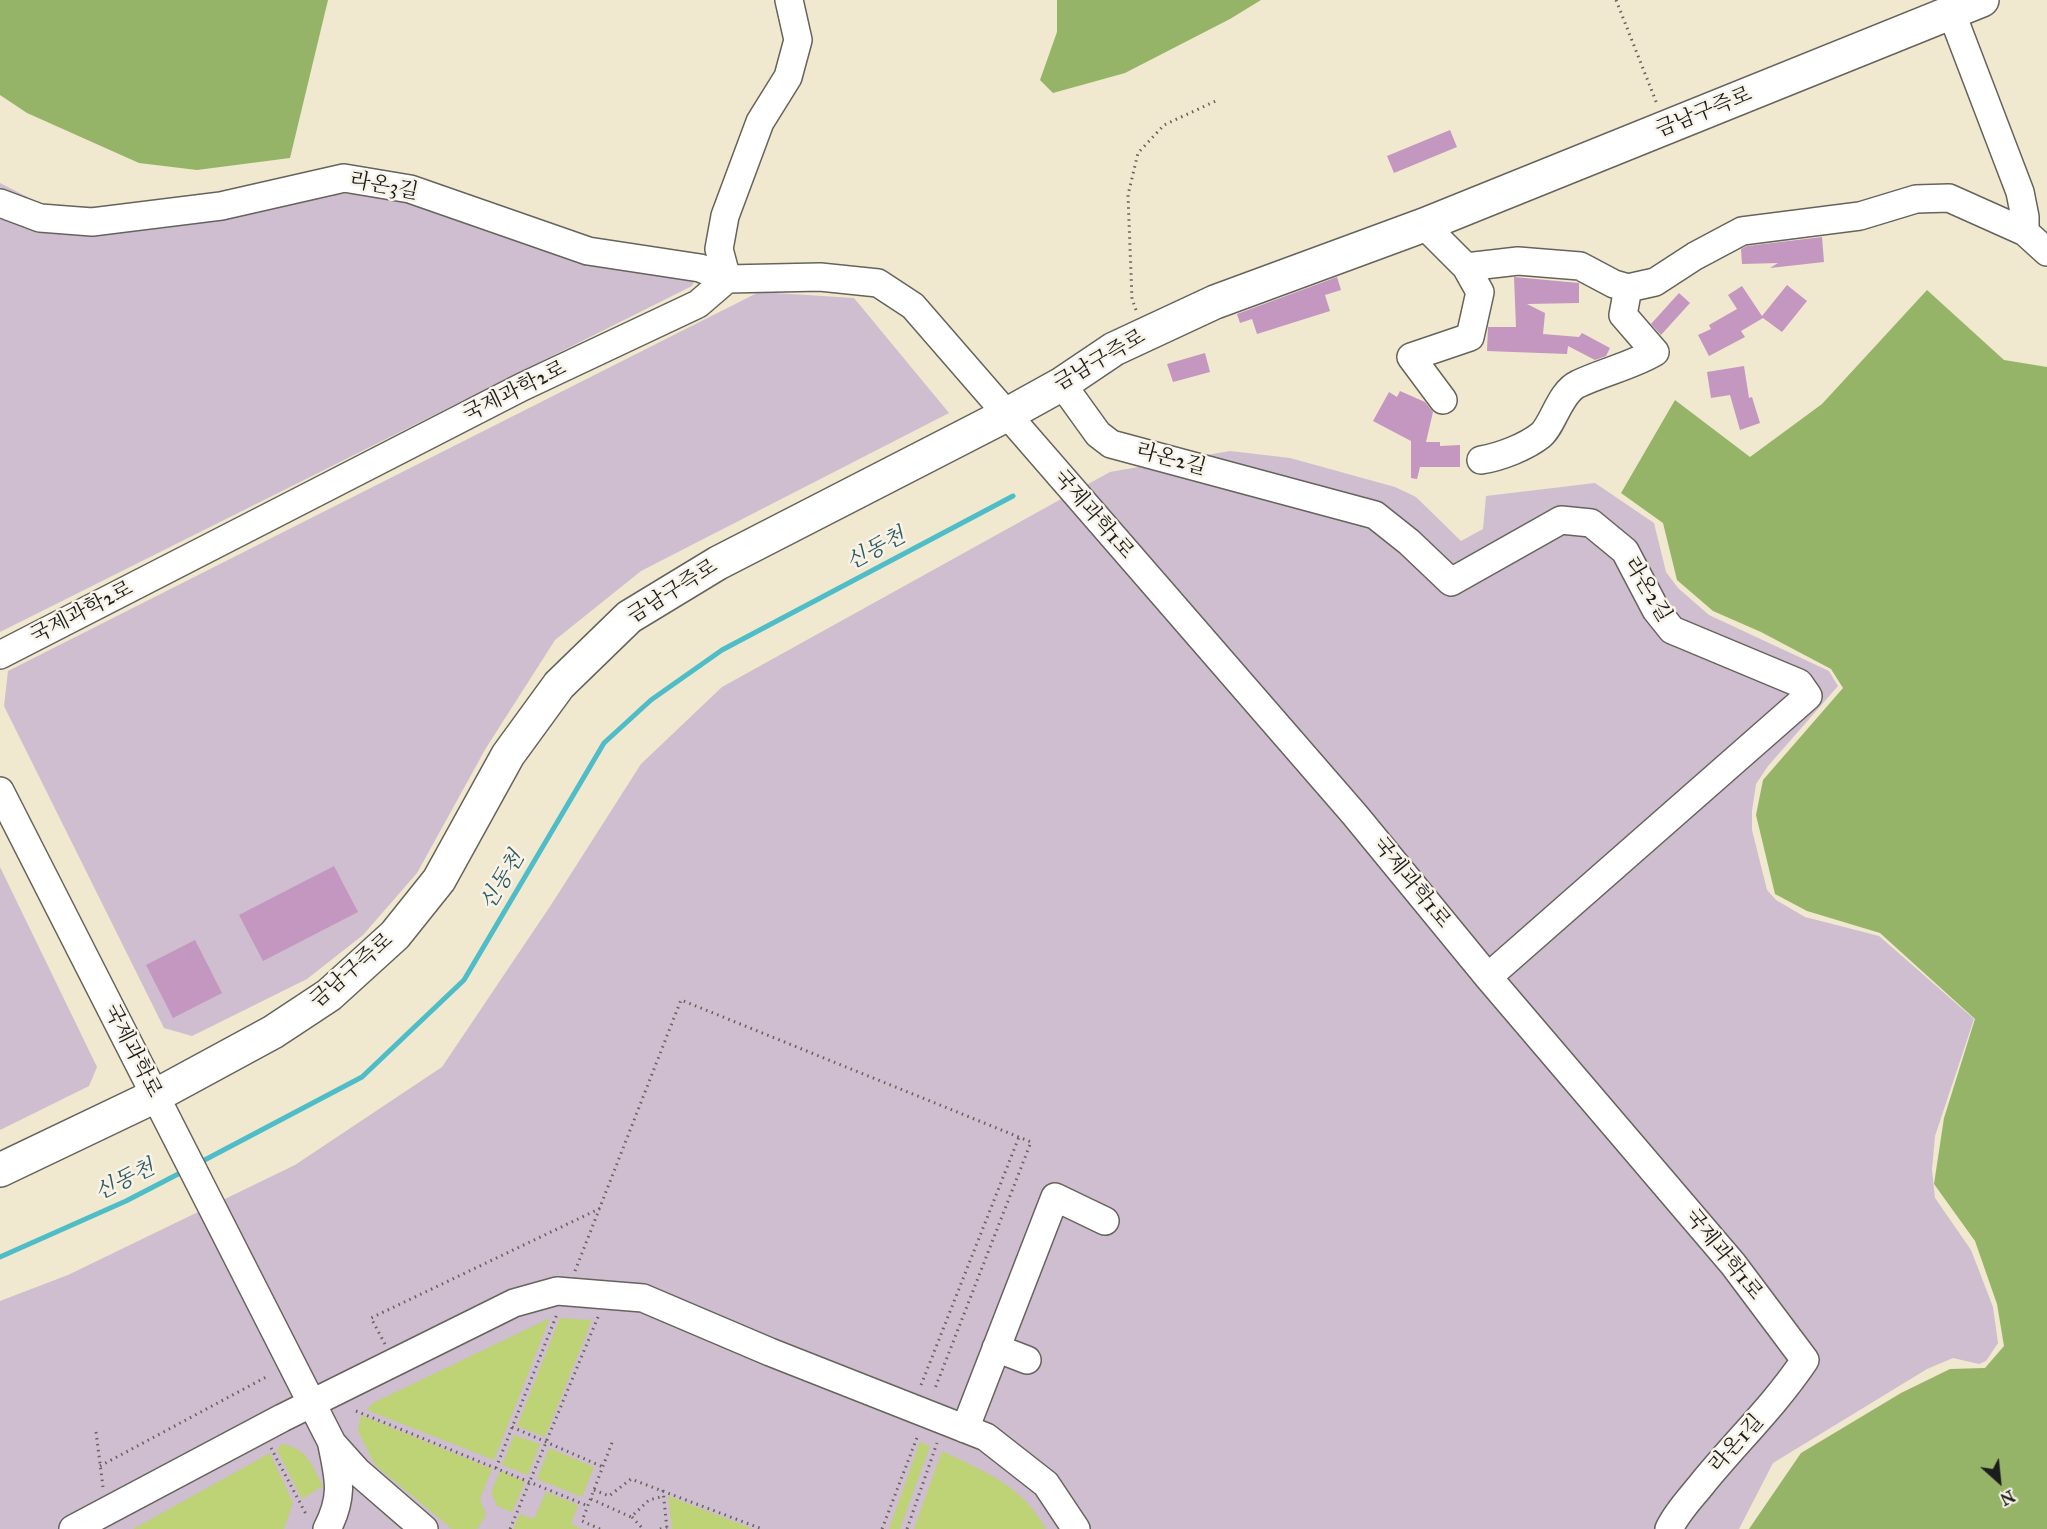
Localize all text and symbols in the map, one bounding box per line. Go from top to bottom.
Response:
street label: 금남구즉로 [1652,82,1756,144]
street label: 라온3길 [348,168,420,206]
street label: 금남구즉로 [1050,325,1150,397]
street label: 국제과학2로 [459,356,571,428]
street label: 라온2길 [1133,439,1209,481]
street label: 국제과학1로 [1047,465,1139,565]
water label: 신동천 [842,523,910,577]
street label: 라온2길 [1618,553,1676,627]
street label: 금남구즉로 [623,554,723,630]
street label: 국제과학2로 [26,576,138,650]
street label: 국제과학1로 [1367,832,1455,934]
water label: 신동천 [475,847,531,915]
street label: 금남구즉로 [305,928,399,1014]
street label: 국제과학로 [98,1000,166,1102]
water label: 신동천 [91,1155,159,1207]
street label: 국제과학1로 [1679,1204,1767,1306]
street label: 라온1길 [1705,1410,1769,1478]
north arrow [1969,1451,2029,1511]
text: N [1997,1486,2018,1509]

